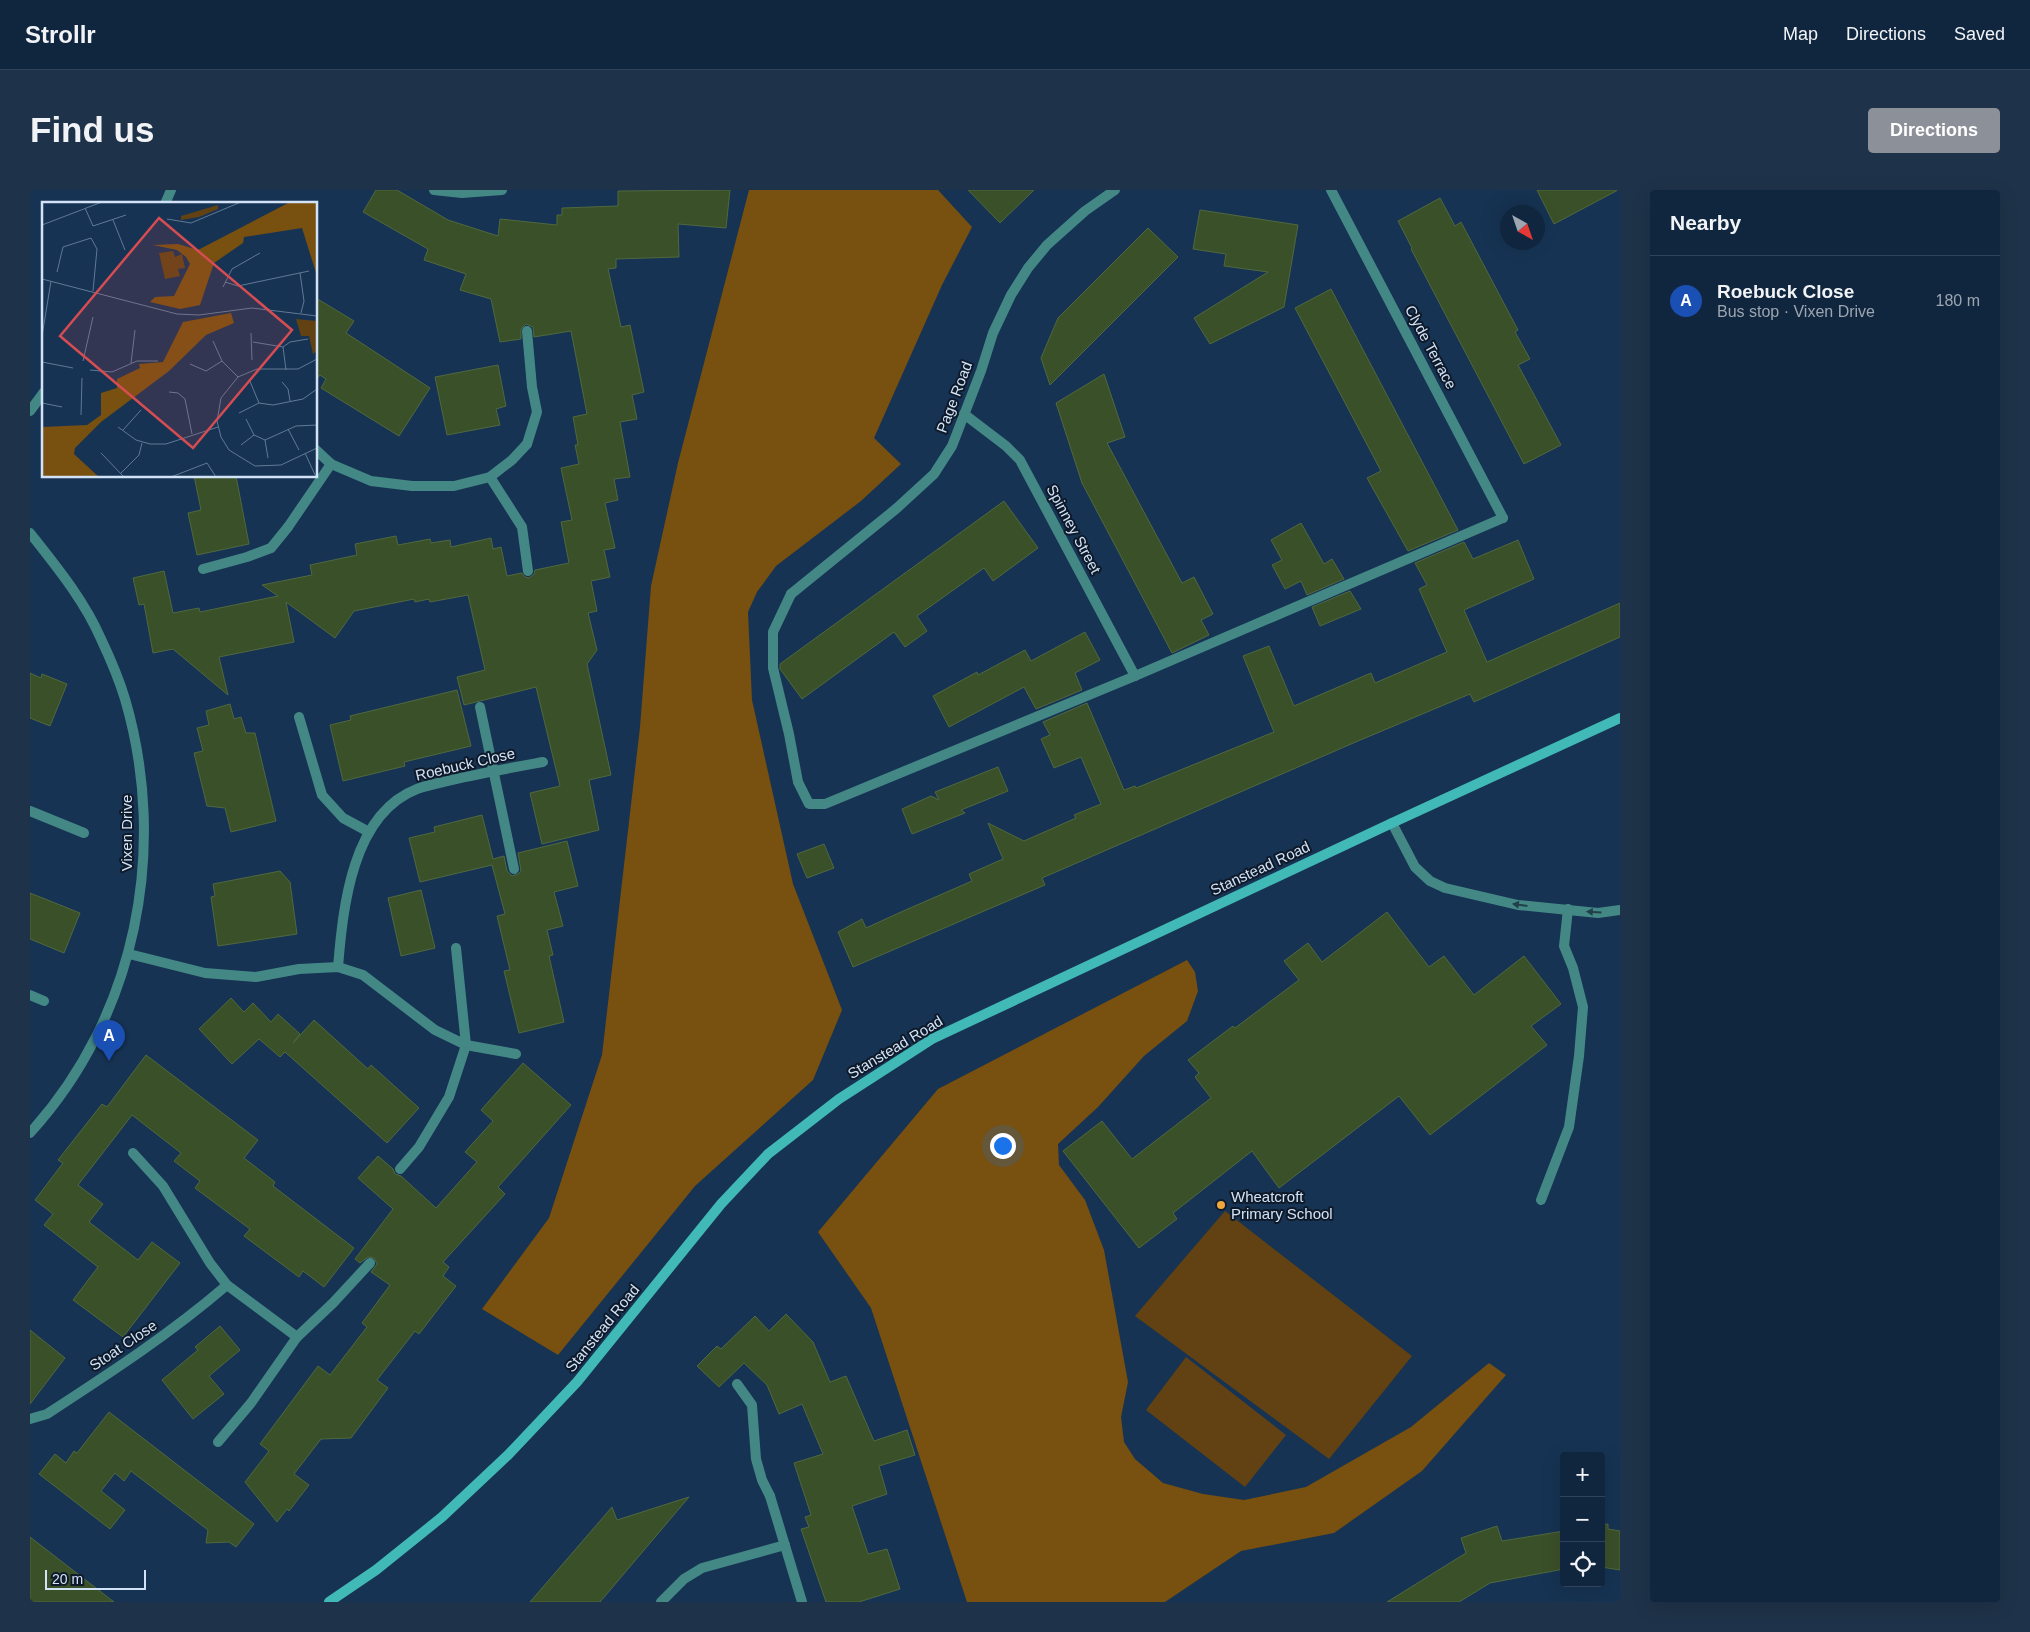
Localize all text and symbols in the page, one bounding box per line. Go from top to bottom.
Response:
text: Strollr [25,21,96,48]
text: Map [1783,24,1818,44]
text: Directions [1846,24,1926,44]
text: Saved [1954,24,2005,44]
button: Directions [1868,108,2000,153]
text: Find us [30,110,154,149]
inset map [42,202,318,478]
north arrow [1500,205,1545,250]
text: Nearby [1670,211,1741,234]
text: Roebuck Close [1717,281,1854,302]
text: A [1680,292,1692,309]
text: 180 m [1936,292,1980,309]
street label: Clyde Terrace [1402,302,1460,392]
text: Bus stop · Vixen Drive [1717,303,1875,320]
street label: Page Road [933,359,975,435]
street label: Spinney Street [1043,482,1105,577]
street label: Roebuck Close [414,744,516,784]
street label: Vixen Drive [118,795,135,871]
street label: Stanstead Road [1208,838,1312,898]
one-way arrow [1511,901,1527,909]
one-way arrow [1586,908,1602,916]
street label: Stanstead Road [845,1012,945,1082]
pin: A [93,1020,125,1061]
your location [990,1133,1016,1159]
place label: Wheatcroft Primary School [1231,1188,1333,1222]
marker: Wheatcroft Primary School [1215,1199,1227,1211]
street label: Stanstead Road [562,1281,642,1375]
street label: Stoat Close [86,1316,160,1374]
map controls [1560,1452,1605,1587]
button: + [1560,1452,1605,1497]
button: − [1560,1497,1605,1542]
button: locate [1560,1542,1605,1587]
scale bar [45,1567,146,1590]
text: 20 m [52,1571,83,1587]

